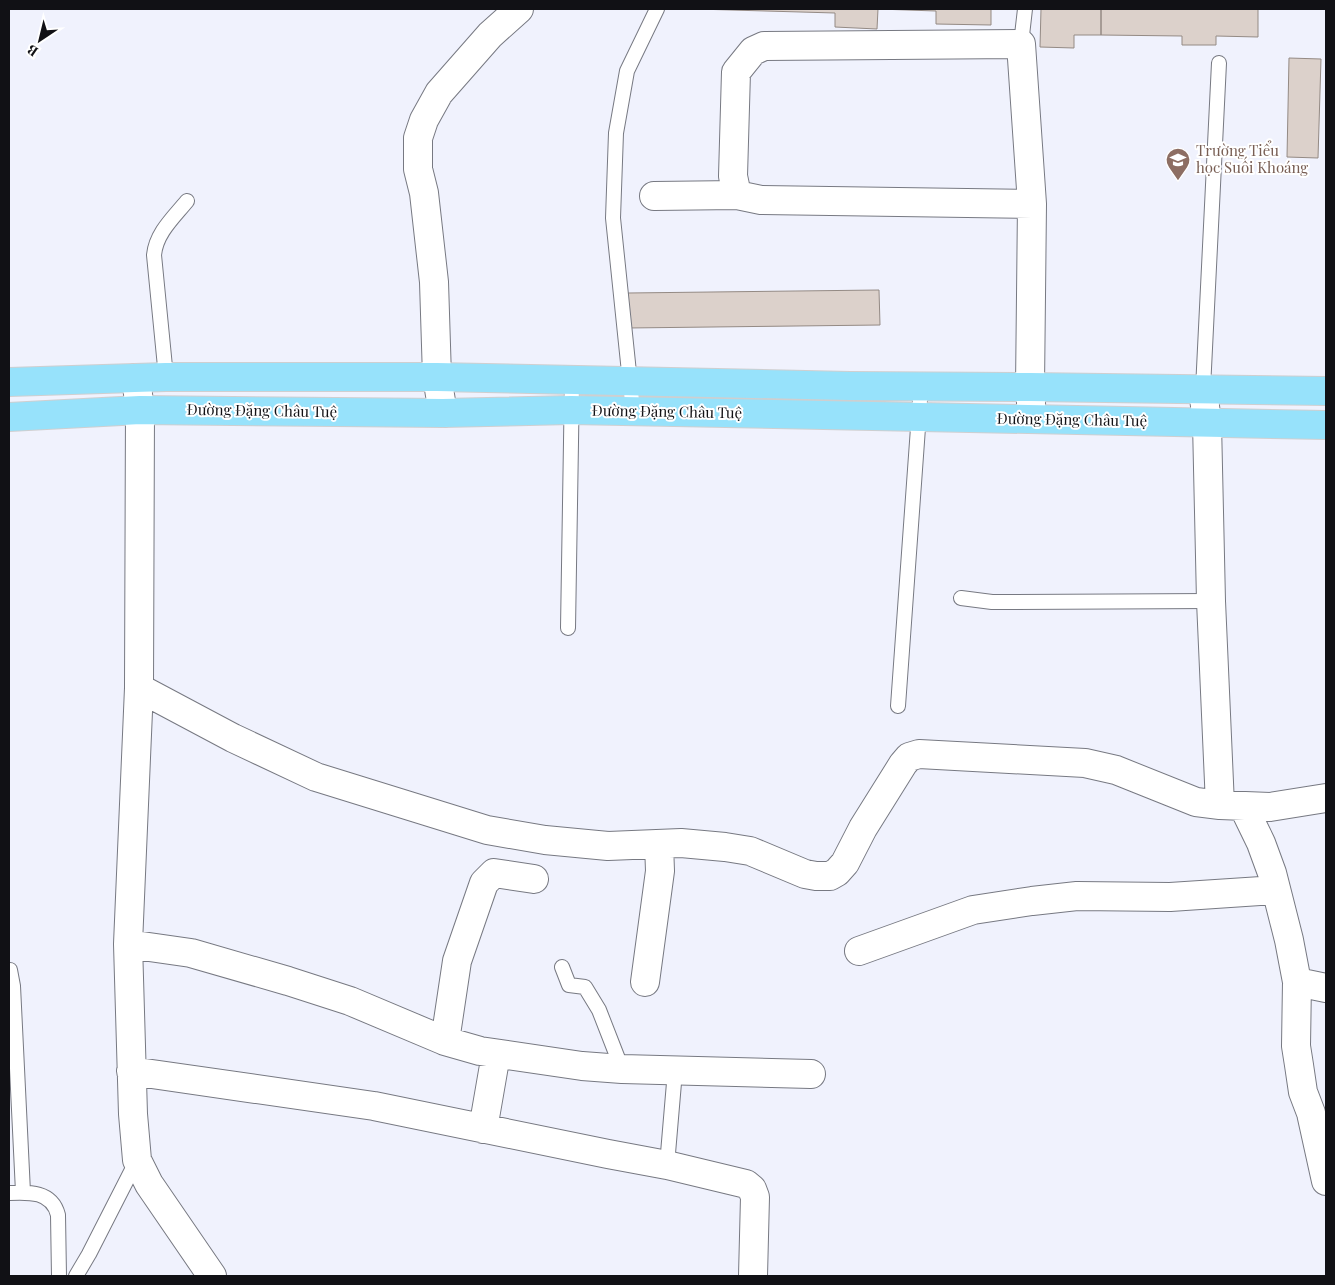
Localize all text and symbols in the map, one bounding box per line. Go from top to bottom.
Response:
north arrow [15,15,65,65]
text: B [23,41,42,62]
place label: Trường Tiểu học Suối Khoáng [1196,140,1308,177]
school or university icon: Trường Tiểu học Suối Khoáng [1165,147,1191,181]
street label: Đường Đặng Châu Tuệ [187,399,337,421]
street label: Đường Đặng Châu Tuệ [592,400,742,422]
street label: Đường Đặng Châu Tuệ [997,408,1147,430]

